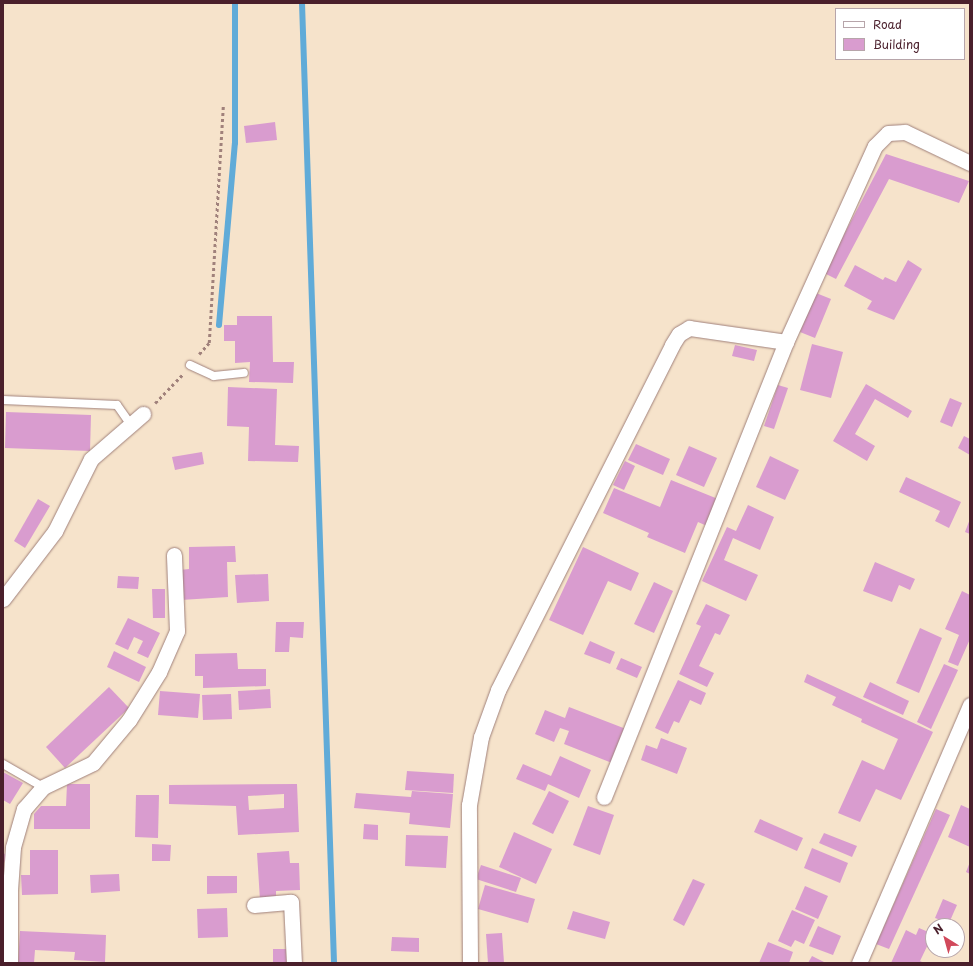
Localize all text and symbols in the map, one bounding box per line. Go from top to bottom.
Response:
legend [835,8,965,60]
text: Road [873,15,902,33]
text: Building [873,35,920,53]
north arrow [925,918,965,958]
text: N [929,919,947,938]

